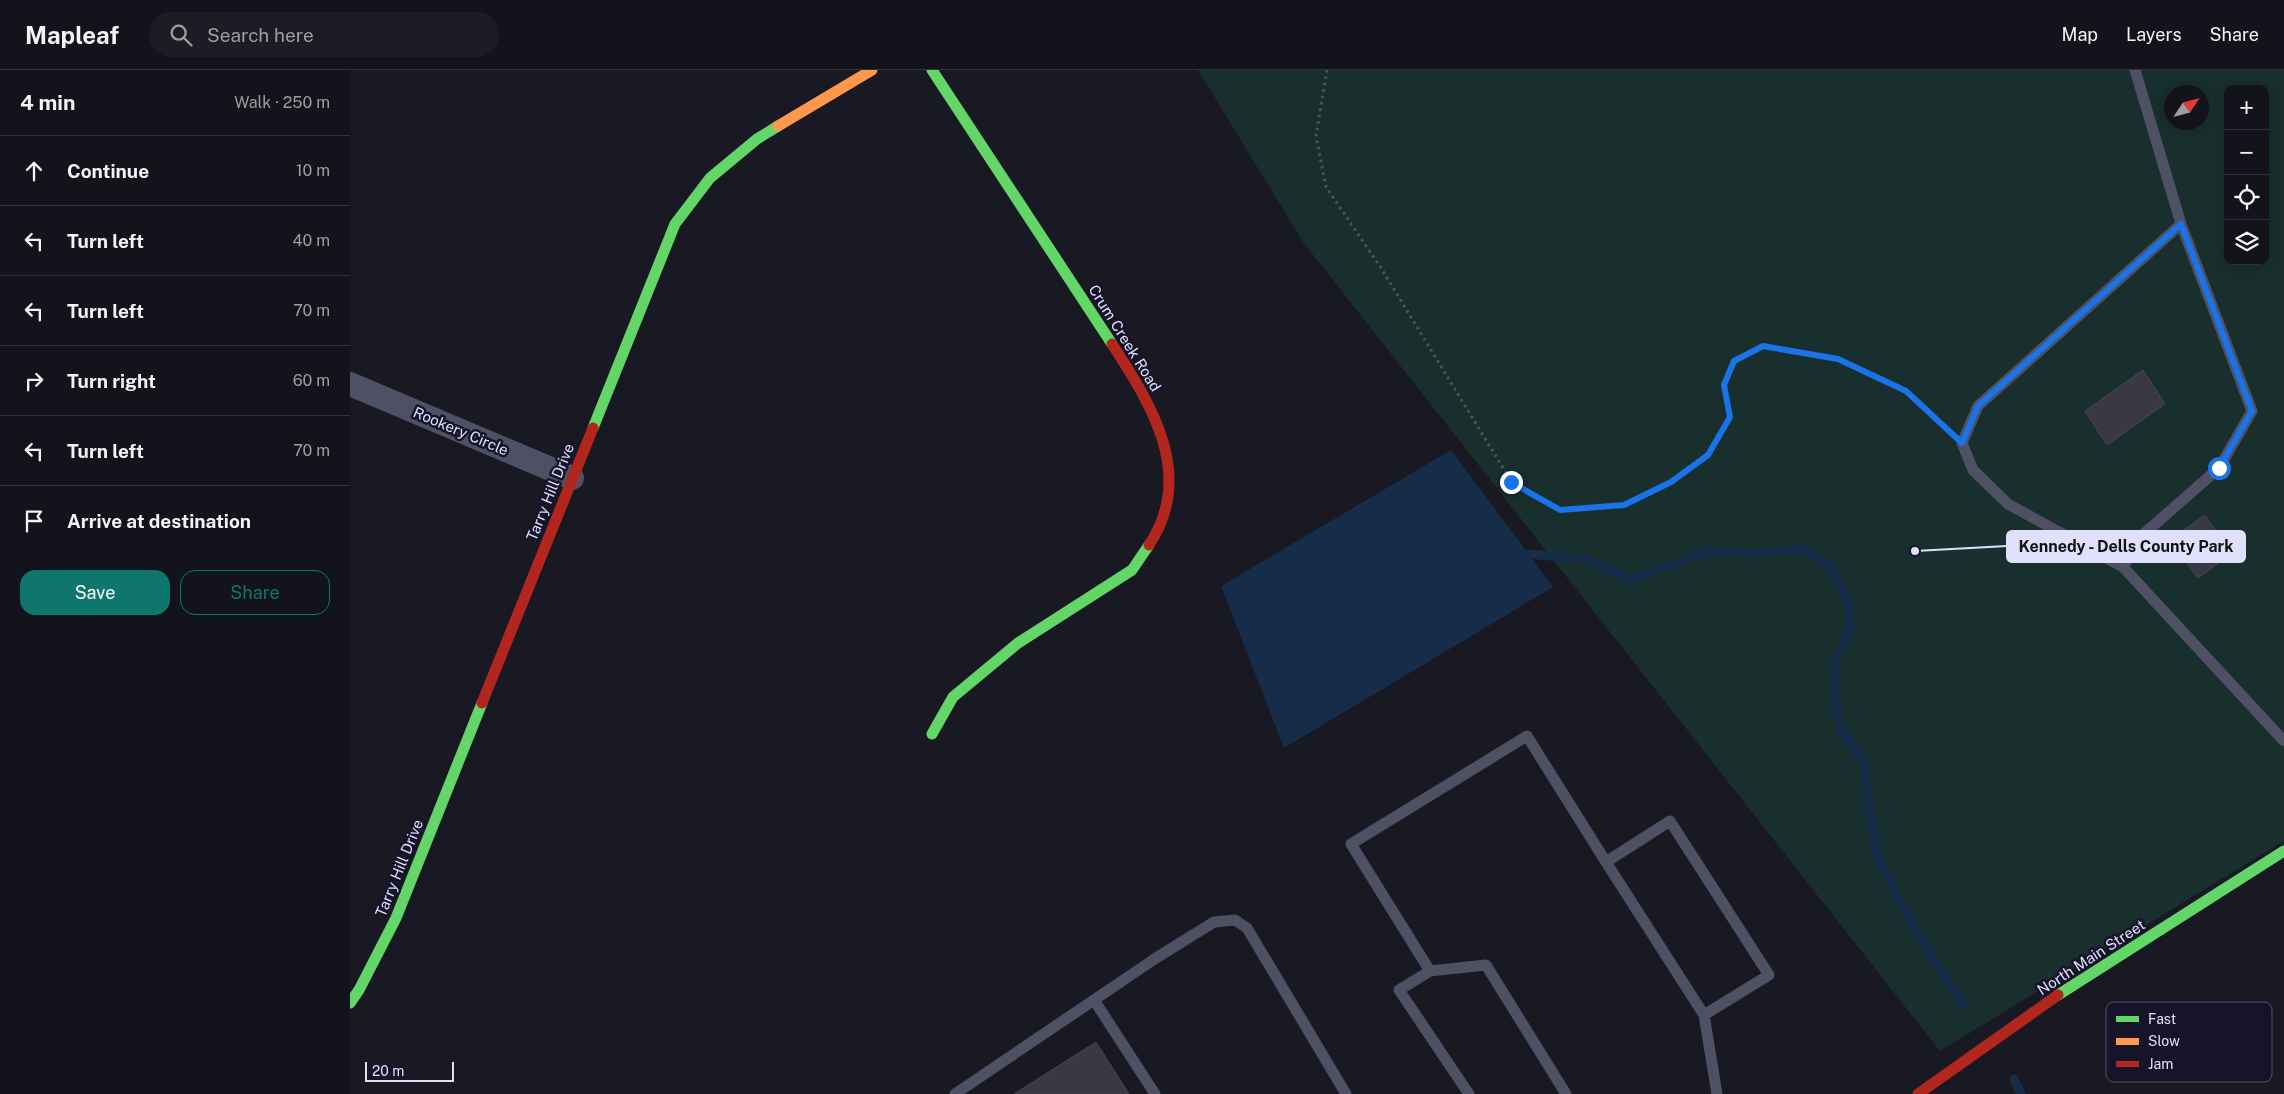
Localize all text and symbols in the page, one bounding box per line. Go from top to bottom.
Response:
search box [149,12,499,57]
text: Mapleaf [25,21,119,49]
icon: search [167,21,195,49]
text: Search here [207,24,314,46]
text: Map [2062,24,2098,45]
text: Layers [2126,24,2182,45]
text: Share [2210,24,2259,45]
north arrow [2164,85,2209,130]
map controls [2224,85,2269,265]
button: + [2224,85,2269,130]
text: 4 min [20,90,75,115]
text: Walk · 250 m [234,93,330,112]
button: − [2224,130,2269,175]
icon: ahead [20,157,48,185]
text: Continue [67,160,149,182]
text: 10 m [296,161,330,180]
button: locate [2224,175,2269,220]
button: layers [2224,220,2269,265]
icon: left [20,227,48,255]
text: Turn left [67,230,144,252]
text: 40 m [292,231,330,250]
street label: Crum Creek Road [1085,282,1165,394]
icon: left [20,297,48,325]
text: Turn left [67,300,144,322]
text: 70 m [293,301,330,320]
icon: right [20,367,48,395]
text: Turn right [67,370,156,392]
text: 60 m [293,371,330,390]
street label: Rookery Circle [411,403,511,459]
icon: left [20,437,48,465]
text: Turn left [67,440,144,462]
text: 70 m [293,441,330,460]
street label: Tarry Hill Drive [523,441,577,543]
route start [2208,457,2231,480]
route end [1500,471,1523,494]
icon: arrive [20,507,48,535]
text: Arrive at destination [67,510,251,532]
callout: Kennedy - Dells County Park [2007,531,2245,562]
text: Kennedy - Dells County Park [2019,537,2233,556]
button: Save [20,570,170,615]
button: Share [180,570,330,615]
street label: Tarry Hill Drive [372,817,426,919]
street label: North Main Street [2034,916,2148,998]
legend [2106,1002,2272,1082]
text: Fast [2148,1011,2176,1027]
text: Slow [2148,1033,2180,1049]
text: Jam [2148,1056,2173,1072]
scale bar [365,1059,454,1082]
text: 20 m [372,1063,404,1079]

